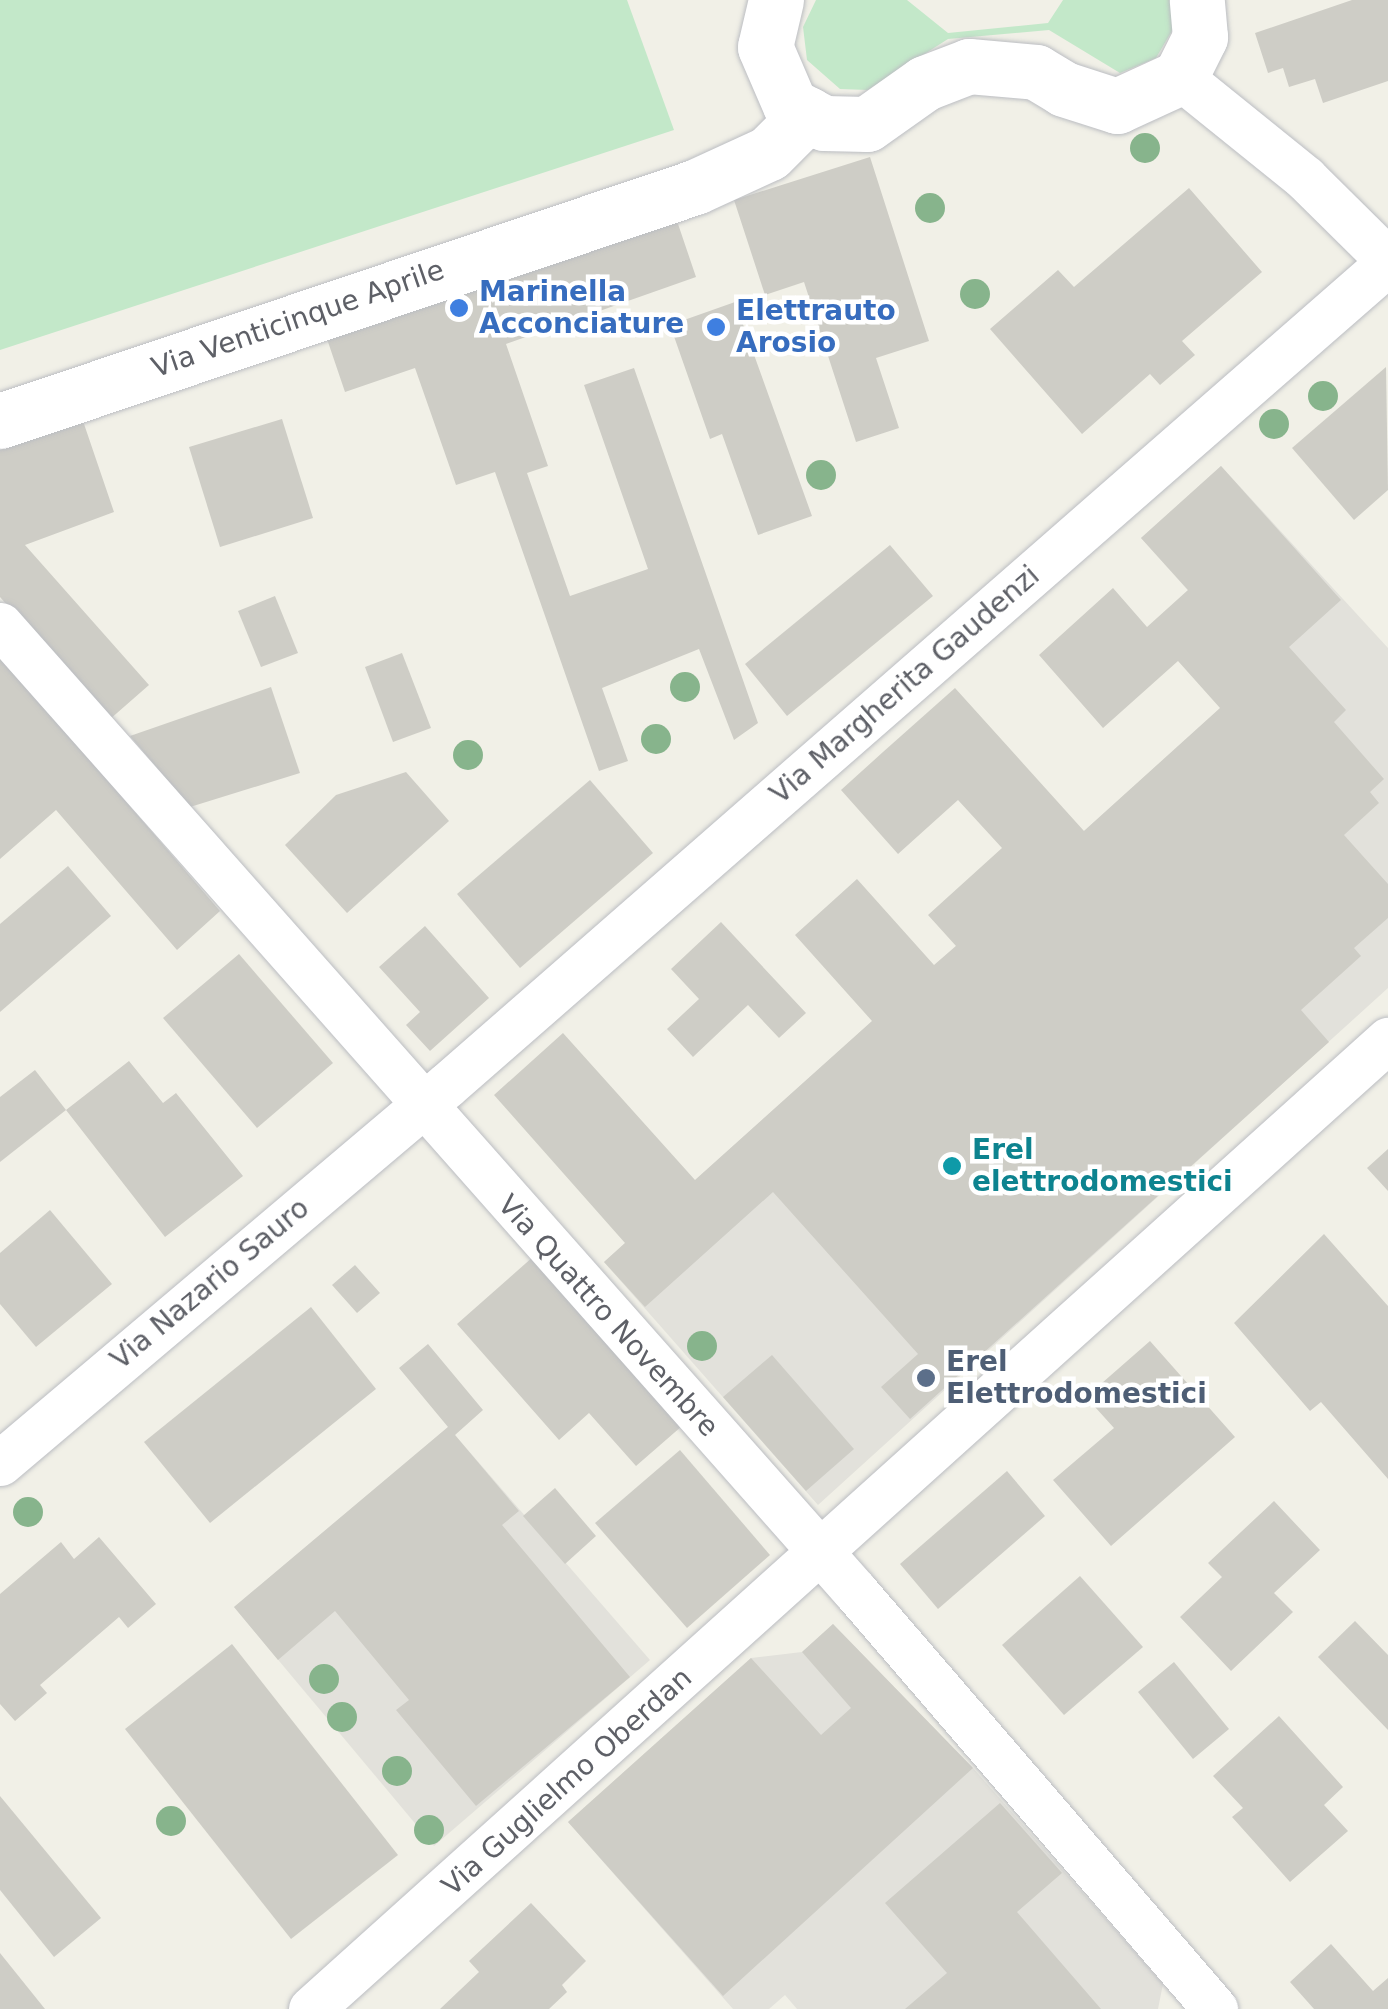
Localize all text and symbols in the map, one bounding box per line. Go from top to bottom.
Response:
street label: Via Venticinque Aprile [147,253,449,385]
place label: Marinella Acconciature [479,275,684,341]
place label: Elettrauto Arosio [736,294,896,360]
marker: Marinella Acconciature [448,297,470,319]
marker: Elettrauto Arosio [705,316,727,338]
street label: Via Margherita Gaudenzi [764,559,1046,811]
place label: Erel elettrodomestici [972,1133,1233,1199]
marker: Erel elettrodomestici [941,1155,963,1177]
street label: Via Quattro Novembre [491,1188,725,1444]
street label: Via Nazario Sauro [104,1191,316,1377]
place label: Erel Elettrodomestici [946,1345,1207,1411]
marker: Erel Elettrodomestici [915,1367,937,1389]
street label: Via Guglielmo Oberdan [435,1661,699,1903]

